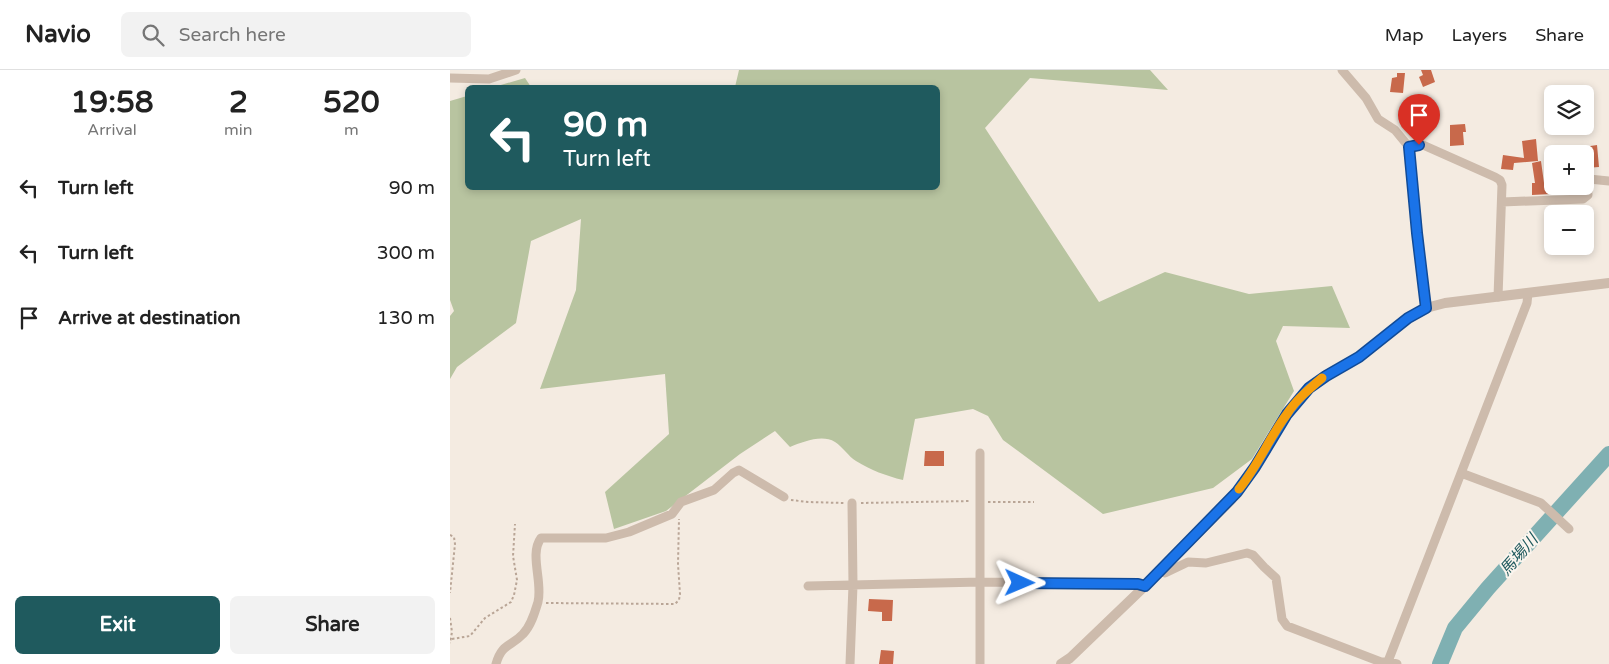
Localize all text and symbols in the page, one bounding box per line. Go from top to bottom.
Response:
search box [121,12,471,57]
text: Navio [25,20,91,49]
icon: search [139,21,167,49]
text: Search here [179,24,286,46]
text: Map [1385,24,1424,46]
text: Layers [1452,24,1507,46]
text: Share [1535,24,1584,46]
text: 19:58 [70,84,154,121]
text: 2 [229,84,248,121]
text: 520 [323,84,380,121]
map controls [1544,85,1594,255]
button: layers [1544,85,1594,135]
pin [1398,94,1440,145]
icon: arrive [1405,101,1433,129]
text: 90 m [563,104,648,146]
icon: left [480,105,545,170]
text: Arrival [87,120,137,140]
text: min [224,120,253,140]
text: m [344,120,359,140]
button: + [1544,145,1594,195]
text: Turn left [563,146,651,172]
icon: left [15,174,43,202]
text: Turn left [58,177,134,199]
text: 90 m [389,177,435,199]
button: − [1544,205,1594,255]
icon: left [15,239,43,267]
text: Turn left [58,242,134,264]
text: 300 m [377,242,435,264]
icon: arrive [15,304,43,332]
text: Arrive at destination [58,307,241,329]
text: 130 m [377,307,435,329]
water label: 馬場川 [1496,529,1544,580]
position arrow [993,556,1045,608]
button: Exit [15,596,220,654]
button: Share [230,596,435,654]

